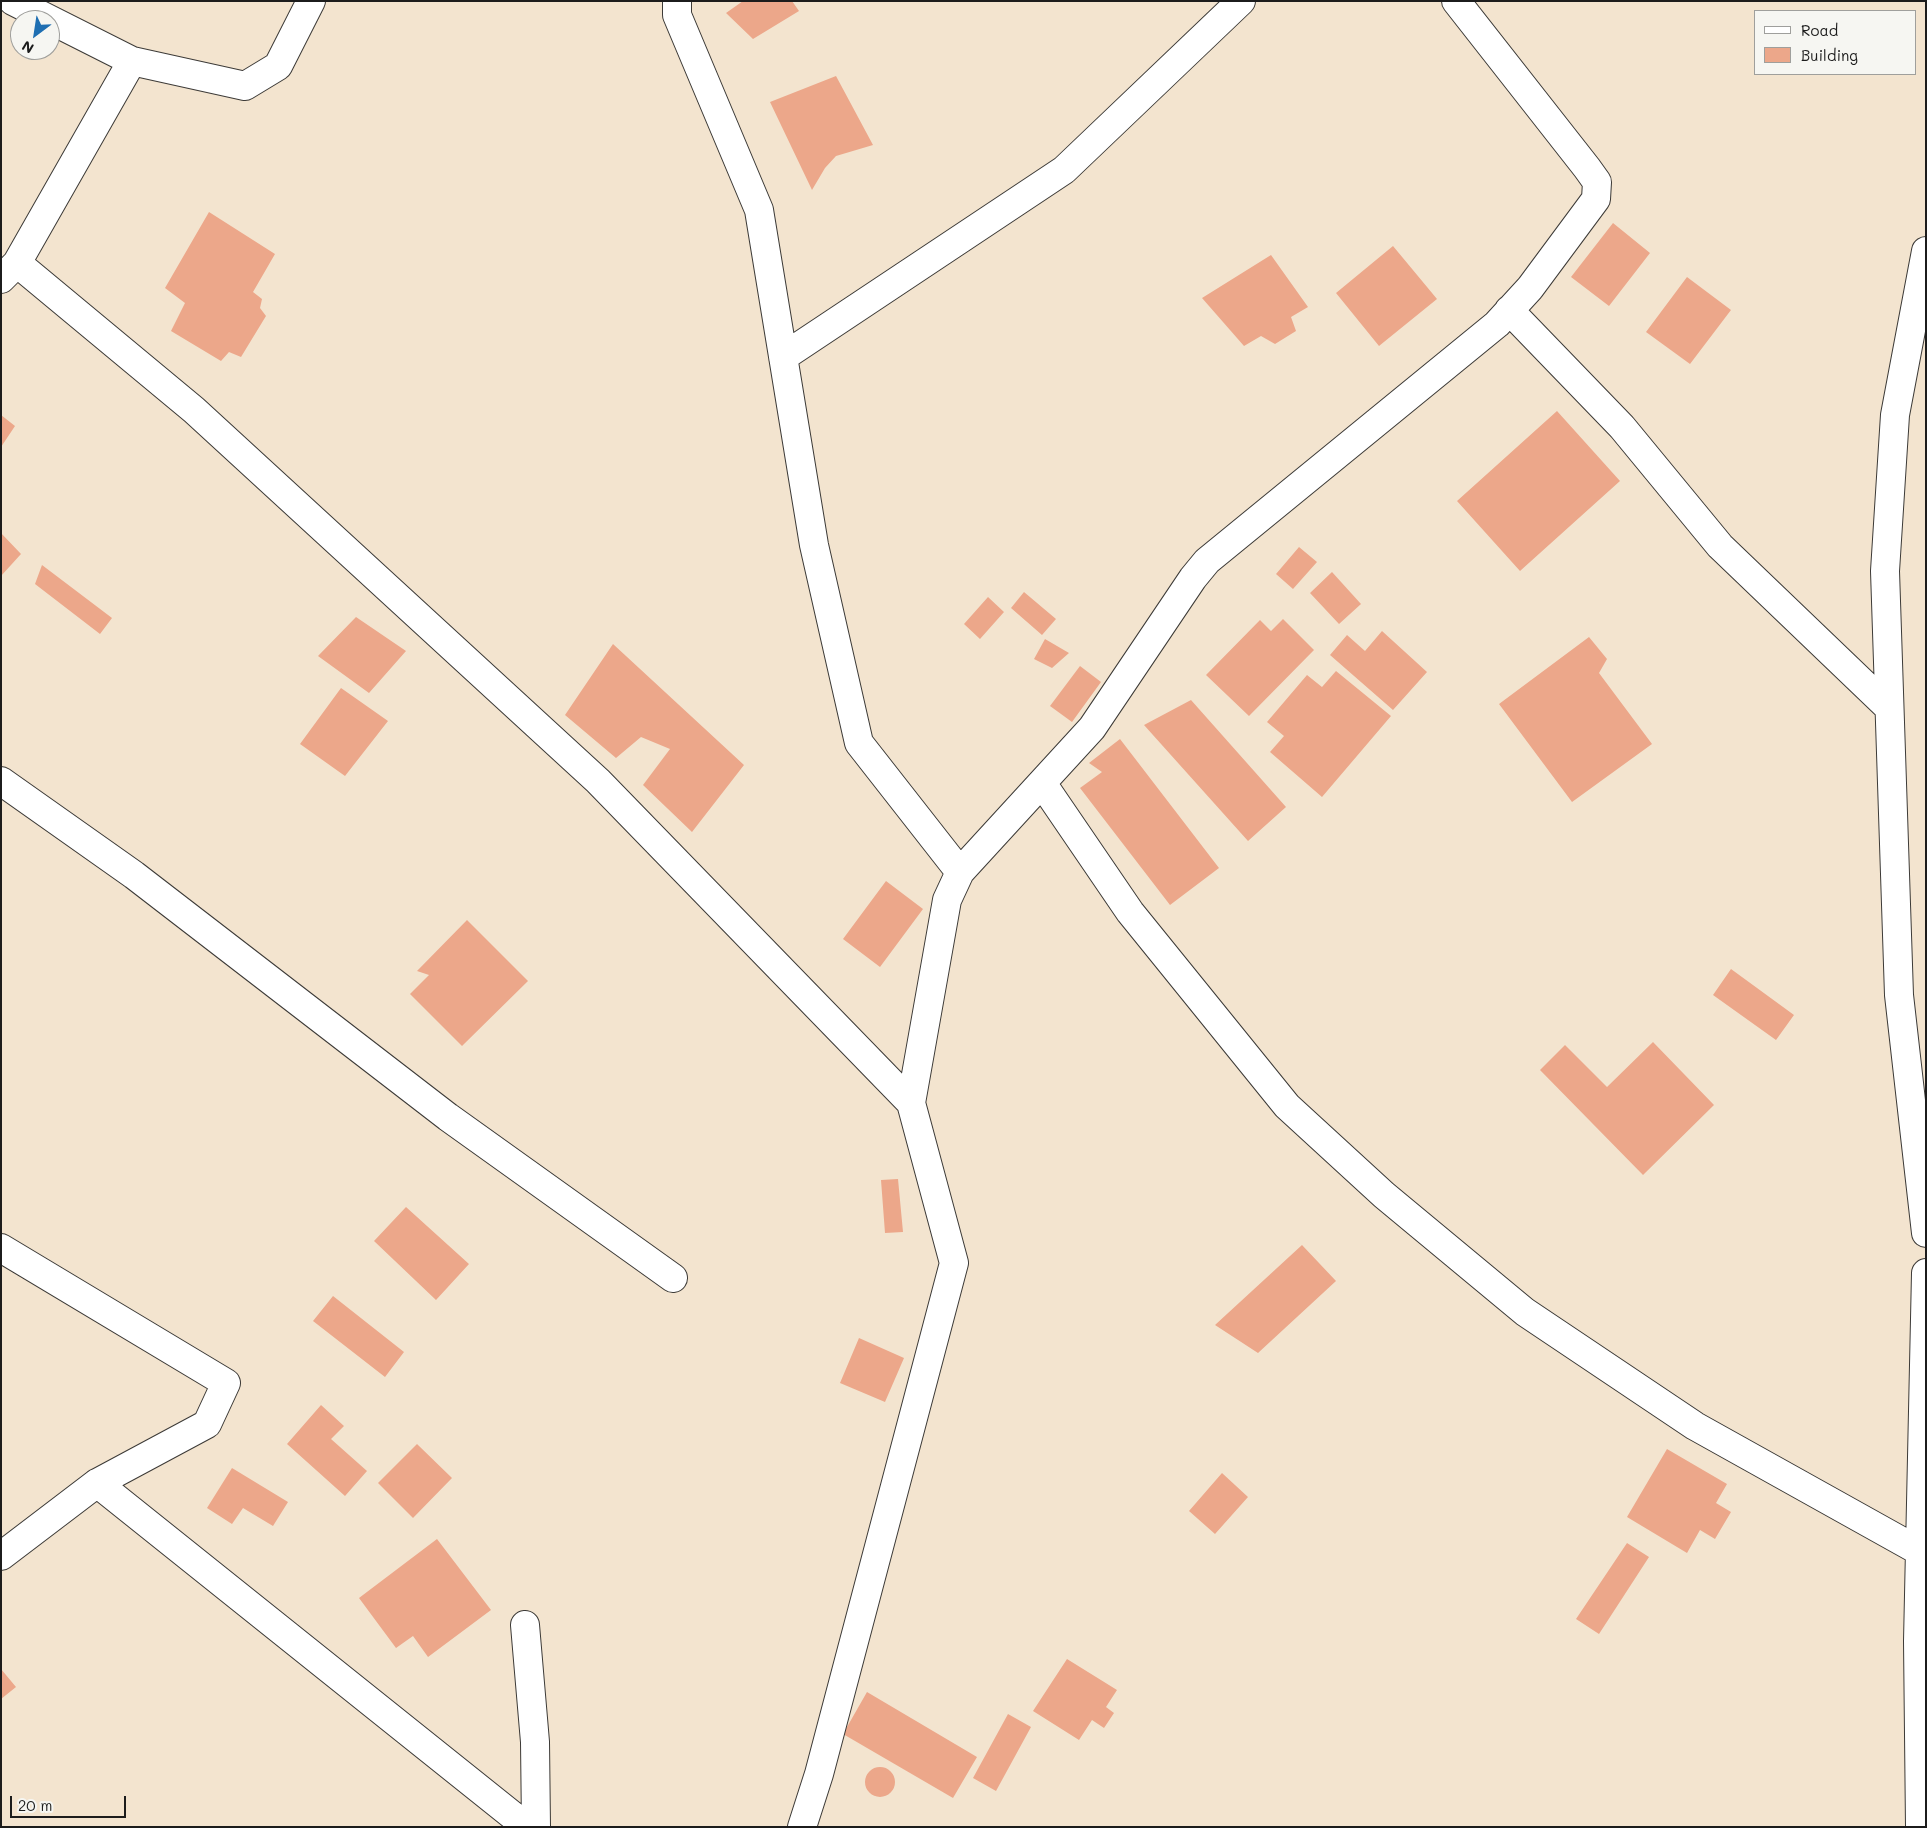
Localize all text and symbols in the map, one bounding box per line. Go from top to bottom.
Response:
north arrow [10,10,60,60]
legend [1754,10,1917,75]
text: Road [1801,20,1838,40]
text: N [18,37,37,58]
text: Building [1801,45,1858,65]
scale bar [12,1786,129,1818]
text: 20 m [18,1795,52,1815]

